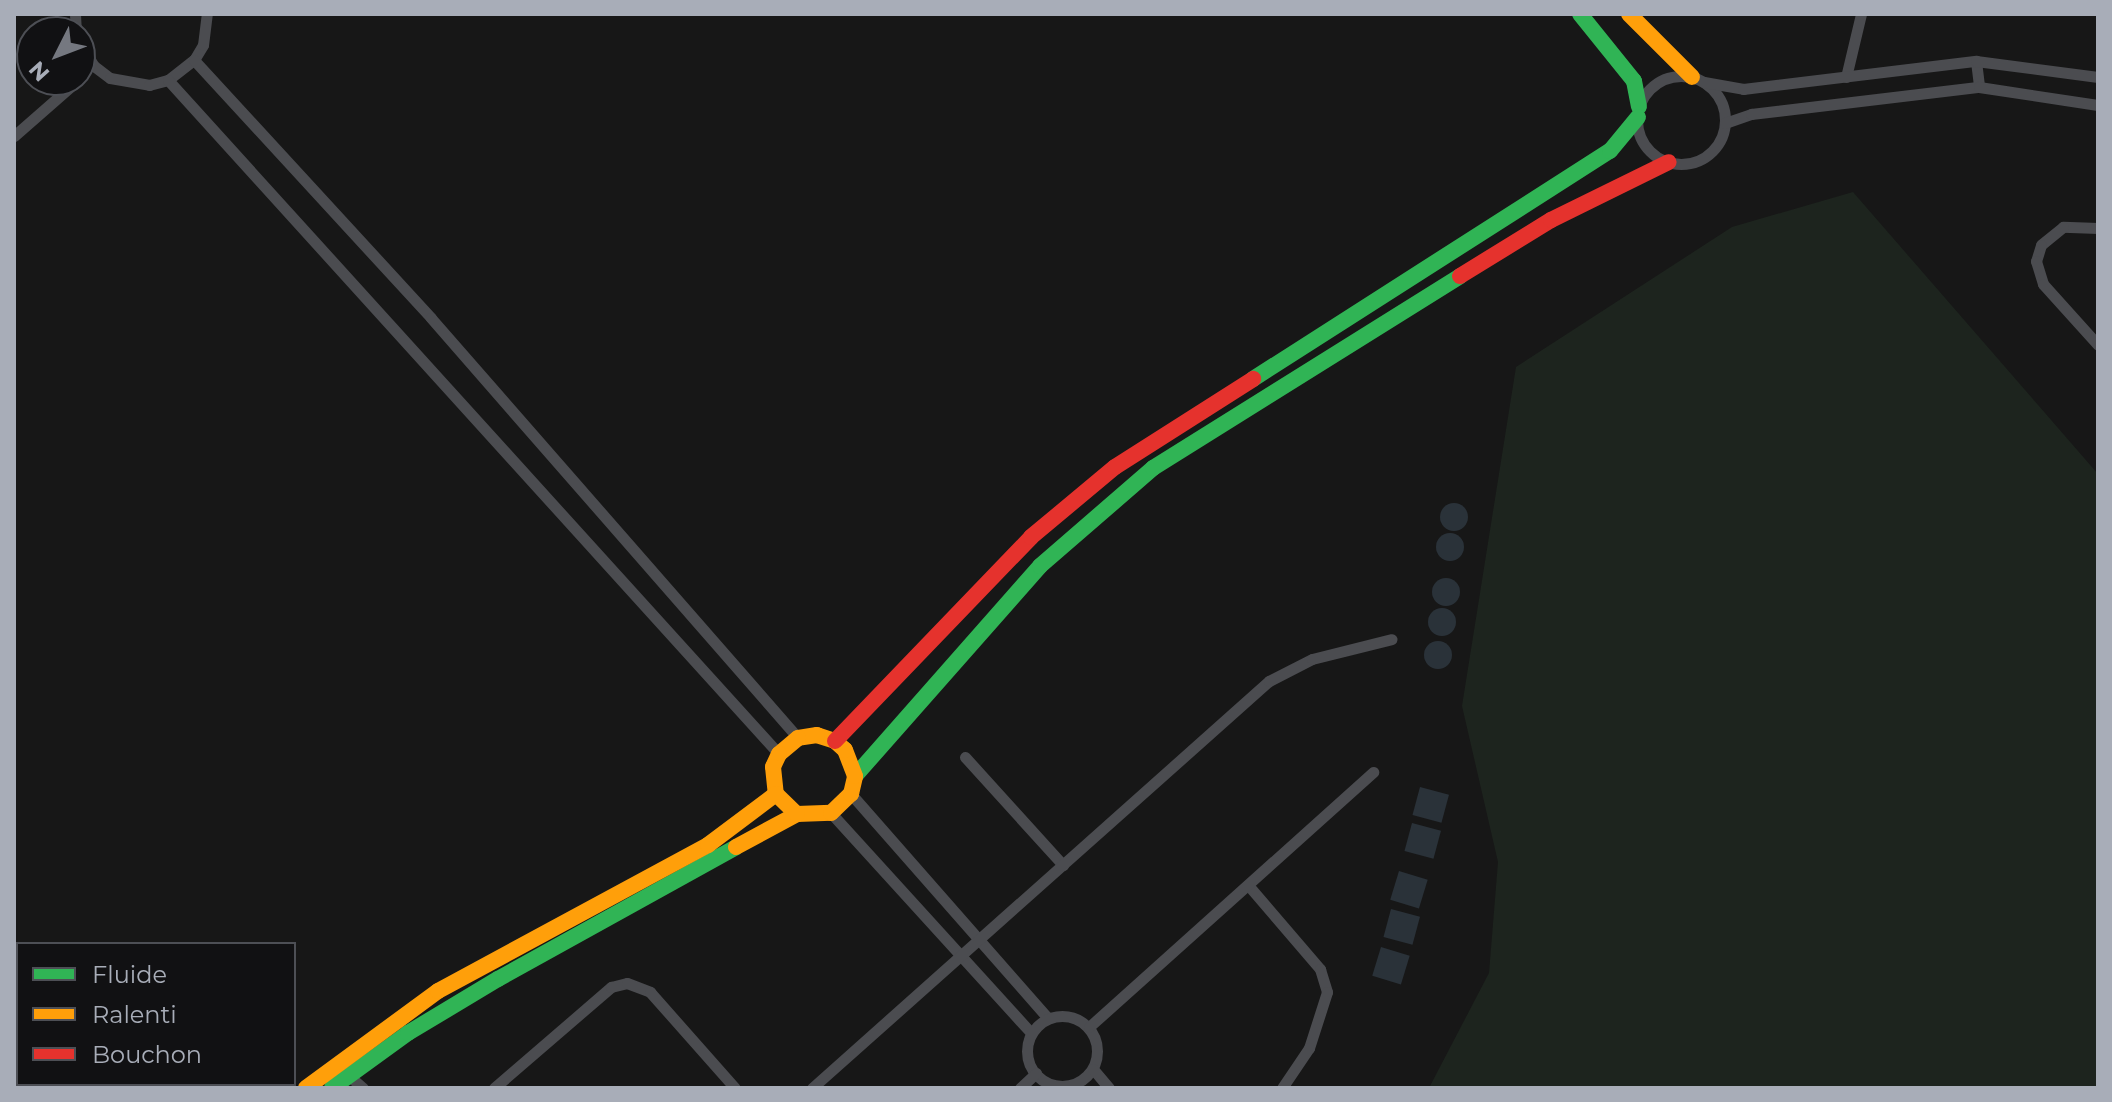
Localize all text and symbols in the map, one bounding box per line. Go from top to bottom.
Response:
north arrow [16,16,96,96]
text: N [23,55,55,87]
legend [16,942,296,1086]
text: Fluide [92,960,167,989]
text: Ralenti [92,1000,177,1029]
text: Bouchon [92,1040,202,1069]

